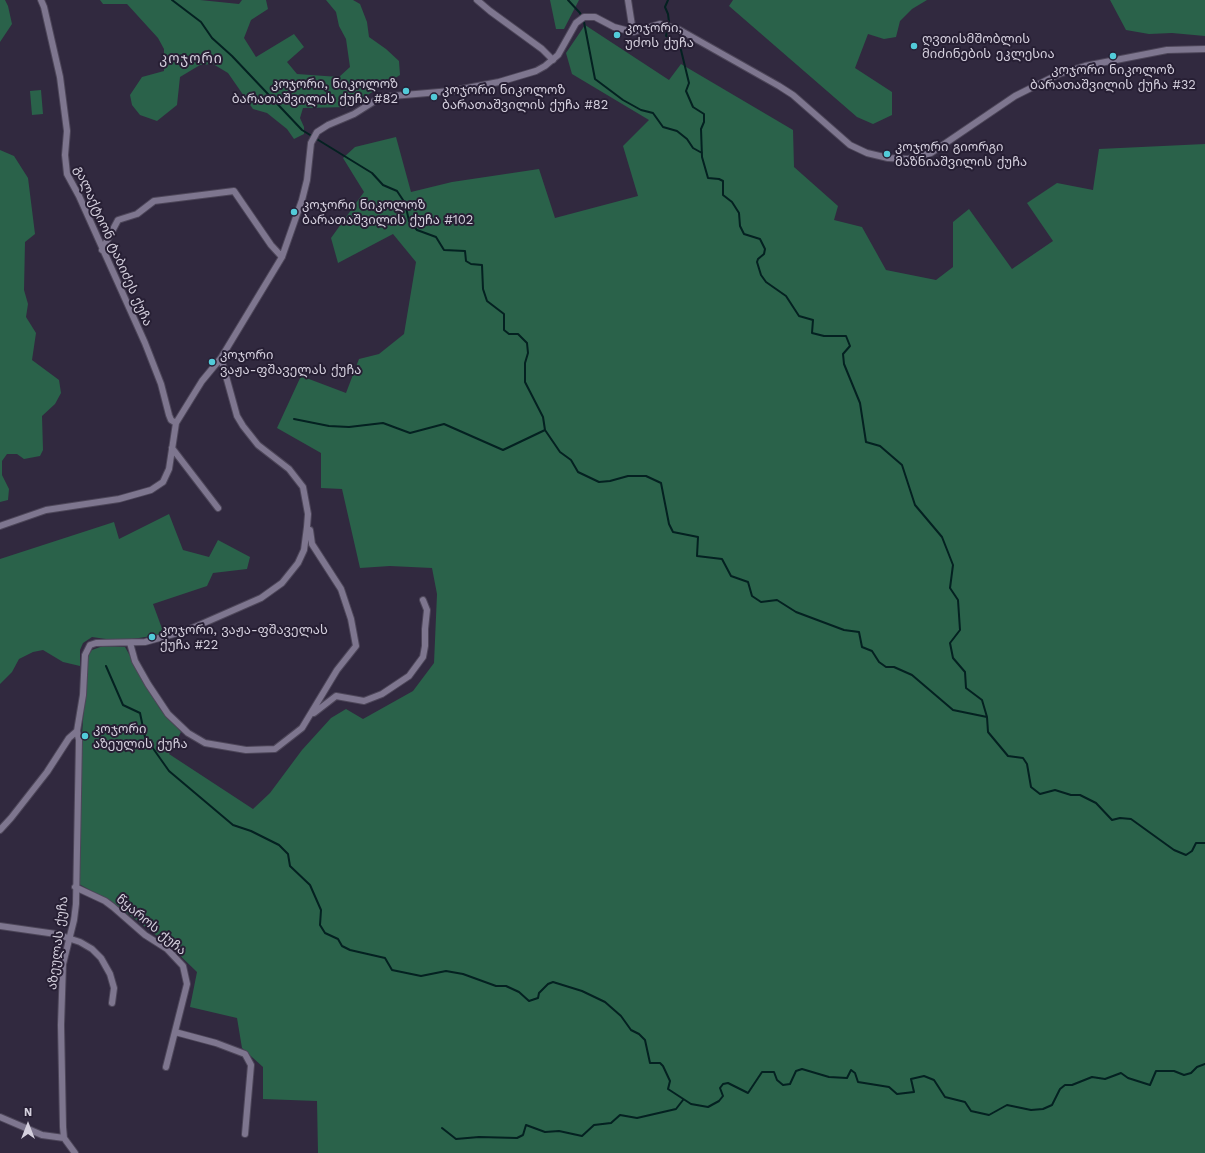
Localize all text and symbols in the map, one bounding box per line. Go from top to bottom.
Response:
place label: კოჯორი, უძოს ქუჩა [625,20,694,51]
marker: კოჯორი, უძოს ქუჩა [612,30,622,40]
place label: ღვთისმშობლის მიძინების ეკლესია [922,31,1055,62]
marker: ღვთისმშობლის მიძინების ეკლესია [909,41,919,51]
district label: კოჯორი [159,51,223,67]
marker: კოჯორი ნიკოლოზ ბარათაშვილის ქუჩა #32 [1108,51,1118,61]
place label: კოჯორი ნიკოლოზ ბარათაშვილის ქუჩა #32 [1030,62,1196,93]
place label: კოჯორი, ნიკოლოზ ბარათაშვილის ქუჩა #82 [232,76,398,107]
place label: კოჯორი ნიკოლოზ ბარათაშვილის ქუჩა #82 [442,82,608,113]
marker: კოჯორი, ნიკოლოზ ბარათაშვილის ქუჩა #82 [401,86,411,96]
marker: კოჯორი ნიკოლოზ ბარათაშვილის ქუჩა #82 [429,92,439,102]
place label: კოჯორი გიორგი მაზნიაშვილის ქუჩა [895,139,1027,170]
marker: კოჯორი გიორგი მაზნიაშვილის ქუჩა [882,149,892,159]
street label: გალაქტიონ ტაბიძეს ქუჩა [71,163,155,329]
place label: კოჯორი ნიკოლოზ ბარათაშვილის ქუჩა #102 [302,197,473,228]
marker: კოჯორი ნიკოლოზ ბარათაშვილის ქუჩა #102 [289,207,299,217]
place label: კოჯორი ვაჟა-ფშაველას ქუჩა [220,347,361,378]
marker: კოჯორი ვაჟა-ფშაველას ქუჩა [207,357,217,367]
place label: კოჯორი, ვაჟა-ფშაველას ქუჩა #22 [160,622,328,653]
marker: კოჯორი, ვაჟა-ფშაველას ქუჩა #22 [147,632,157,642]
place label: კოჯორი აზეულის ქუჩა [93,721,188,752]
marker: კოჯორი აზეულის ქუჩა [80,731,90,741]
street label: წყაროს ქუჩა [113,891,189,959]
street label: აზეულას ქუჩა [45,895,71,991]
north arrow [8,1105,48,1145]
text: N [24,1106,32,1119]

